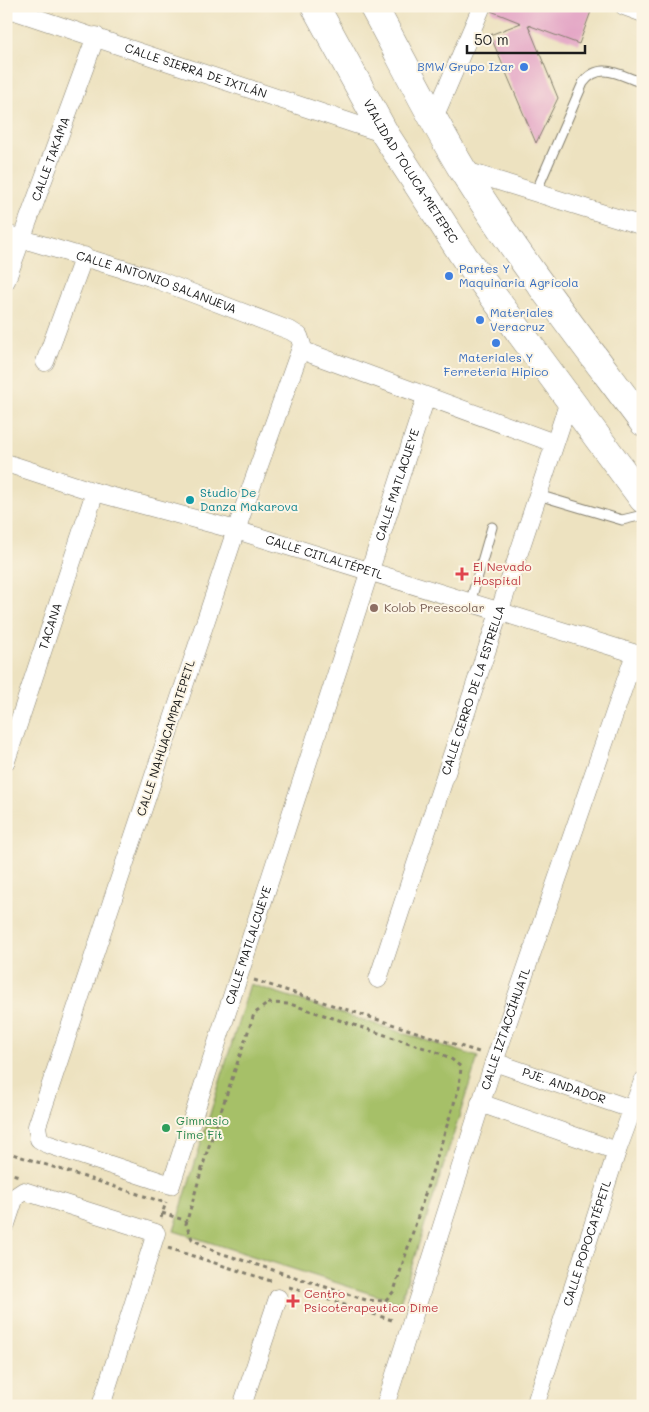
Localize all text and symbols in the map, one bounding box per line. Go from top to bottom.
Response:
scale bar [467,22,584,54]
text: 50 m [474,29,509,49]
street label: CALLE SIERRA DE IXTLÁN [123,39,269,101]
place label: BMW Grupo Izar [417,58,514,74]
marker: BMW Grupo Izar [518,61,530,73]
street label: VIALIDAD TOLUCA-METEPEC [360,96,462,246]
street label: CALLE TAKAMA [27,114,73,203]
street label: CALLE ANTONIO SALANUEVA [75,246,239,316]
place label: Partes Y Maquinaria Agrícola [459,260,579,290]
marker: Partes Y Maquinaria Agrícola [443,270,455,282]
place label: Materiales Veracruz [490,304,553,334]
marker: Materiales Veracruz [474,314,486,326]
marker: Materiales Y Ferreteria Hipico [490,337,502,349]
place label: Materiales Y Ferreteria Hipico [444,349,548,379]
street label: CALLE MATLACUEYE [371,426,422,543]
place label: Studio De Danza Makarova [200,484,298,514]
marker: Studio De Danza Makarova [184,494,196,506]
street label: CALLE CITLALTÉPETL [264,531,386,582]
place label: El Nevado Hospital [473,558,532,588]
marker: El Nevado Hospital [455,567,469,581]
place label: Kolob Preescolar [384,599,485,615]
street label: TACANA [34,600,65,651]
marker: Kolob Preescolar [368,602,380,614]
street label: CALLE CERRO DE LA ESTRELLA [437,603,508,777]
street label: CALLE NAHUACAMPATEPETL [132,657,198,818]
street label: CALLE MATLALCUEYE [221,884,274,1007]
street label: CALLE IZTACCÍHUATL [477,965,533,1092]
street label: PJE. ANDADOR [520,1063,608,1107]
place label: Gimnasio Time Fit [176,1112,229,1142]
marker: Gimnasio Time Fit [160,1122,172,1134]
street label: CALLE POPOCATÉPETL [559,1177,614,1308]
place label: Centro Psicoterapeutico Dime [304,1285,439,1315]
marker: Centro Psicoterapeutico Dime [286,1294,300,1308]

